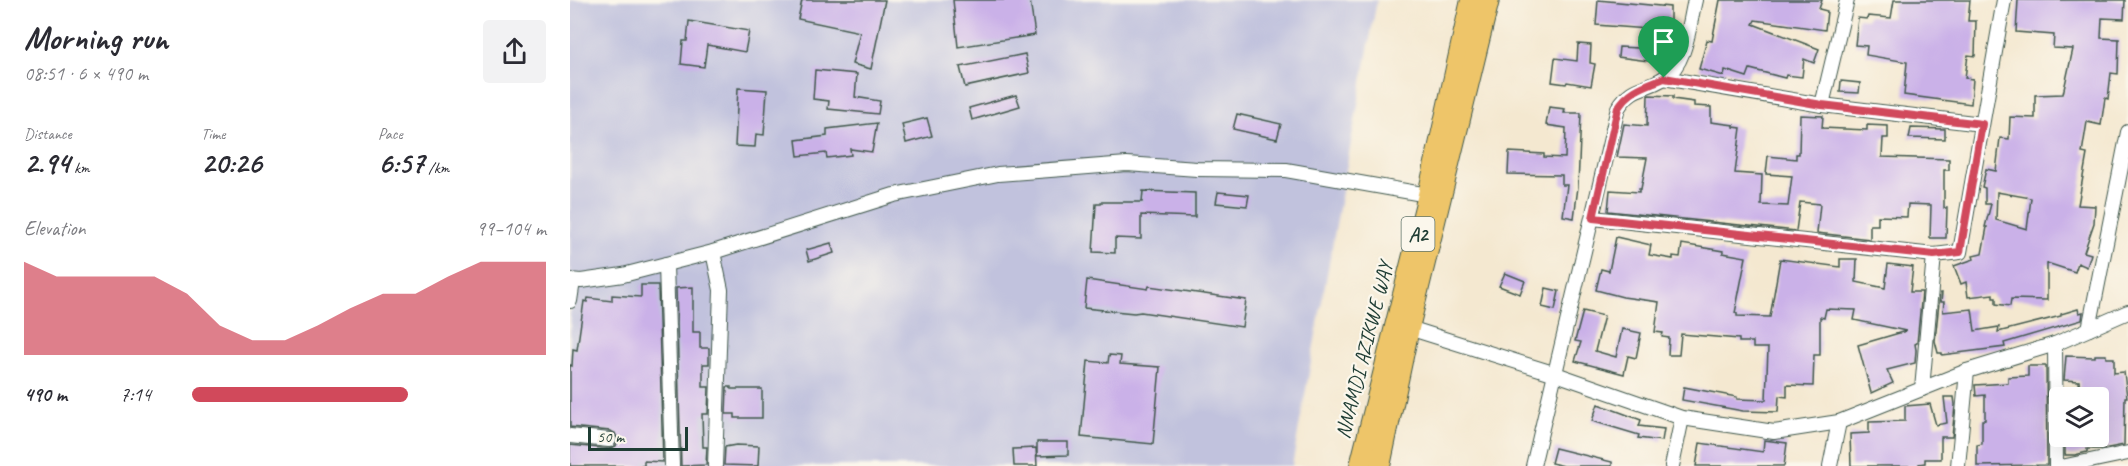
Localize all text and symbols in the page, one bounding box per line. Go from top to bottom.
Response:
pin [1638,16,1689,78]
text: Morning run [24,17,168,59]
button: share [483,20,546,83]
icon: arrive [1647,25,1680,58]
text: 08:51 · 6 × 490 m [24,61,148,86]
text: Distance [24,124,72,144]
text: Time [201,124,225,144]
text: Pace [378,124,403,144]
text: 2.94 [24,144,70,182]
text: 20:26 [201,144,262,182]
text: 6:57 [378,144,424,182]
text: km [70,158,90,178]
text: /km [424,158,449,178]
text: Elevation [24,216,86,241]
text: 99–104 m [476,216,546,241]
road number: A2 [1402,217,1434,251]
street label: NNAMDI AZIKWE WAY [1329,256,1399,441]
text: 490 m [24,382,67,407]
text: 7:14 [120,382,151,407]
map controls [2049,387,2109,447]
button: layers [2049,387,2109,447]
scale bar [588,424,688,452]
text: 50 m [597,427,624,447]

